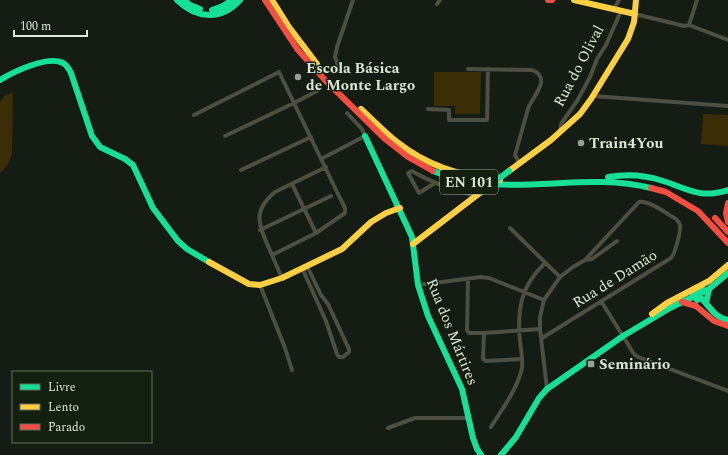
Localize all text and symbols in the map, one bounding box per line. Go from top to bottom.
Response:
scale bar [14,12,87,38]
text: 100 m [20,17,51,36]
street label: Rua do Olival [548,21,610,111]
place label: Escola Básica de Monte Largo [306,57,415,97]
marker: Escola Básica de Monte Largo [293,72,303,82]
place label: Train4You [589,132,664,155]
marker: Train4You [576,138,586,148]
road number: EN 101 [440,170,498,194]
street label: Rua de Damão [568,244,662,314]
street label: Rua dos Mártires [420,275,484,389]
place label: Seminário [599,353,670,376]
marker: Seminário [586,359,596,369]
legend [12,371,152,443]
text: Livre [48,378,76,397]
text: Lento [48,398,79,417]
text: Parado [48,418,85,437]

